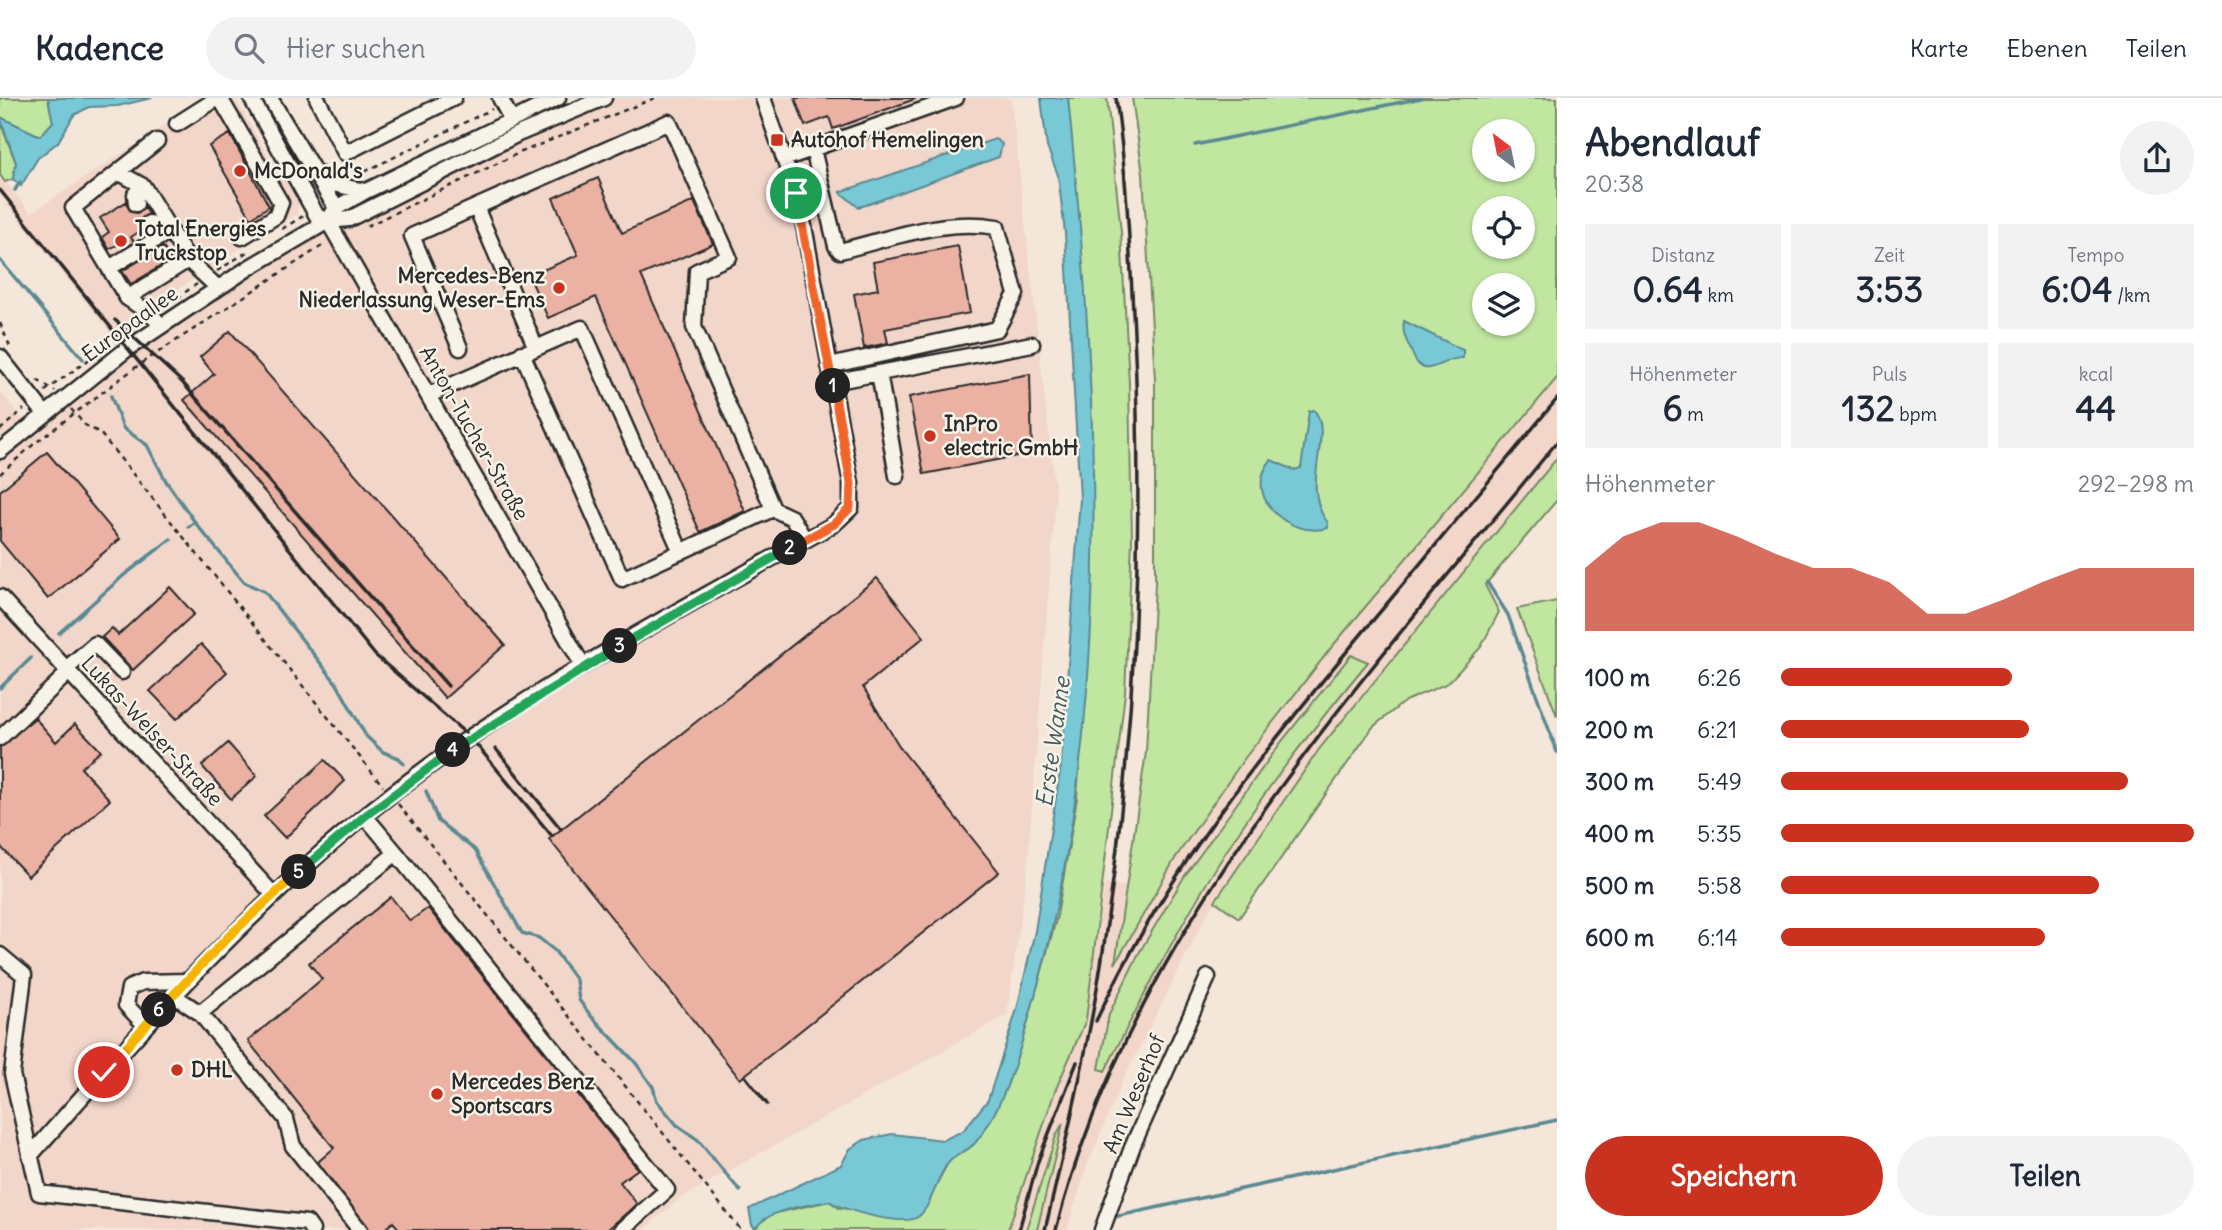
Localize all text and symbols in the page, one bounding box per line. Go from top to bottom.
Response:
search box [206,17,696,80]
text: Kadence [35,27,164,69]
icon: search [230,29,268,67]
text: Hier suchen [286,32,426,65]
text: Karte [1910,33,1969,63]
text: Ebenen [2007,33,2088,63]
text: Teilen [2126,33,2187,63]
north arrow [1472,119,1535,182]
map controls [1472,119,1535,336]
text: Abendlauf [1585,119,1760,166]
button: share [2120,121,2194,195]
place label: Autohof Hemelingen [791,126,984,153]
marker: Autohof Hemelingen [769,132,785,148]
place label: McDonald's [254,157,363,184]
marker: McDonald's [232,163,248,179]
pin [766,163,826,223]
text: 20:38 [1585,169,1644,198]
icon: arrive [777,174,815,212]
button: locate [1472,196,1535,259]
place label: Total Energies Truckstop [135,215,267,266]
marker: Total Energies Truckstop [113,233,129,249]
text: Distanz [1651,243,1715,267]
text: Zeit [1874,243,1905,267]
text: Tempo [2067,243,2124,267]
place label: Mercedes-Benz Niederlassung Weser-Ems [299,262,545,313]
text: 0.64 [1632,267,1703,311]
text: 3:53 [1856,267,1923,311]
text: 6:04 [2041,267,2113,311]
button: layers [1472,273,1535,336]
street label: Europaallee [76,280,183,368]
marker: Mercedes-Benz Niederlassung Weser-Ems [551,280,567,296]
text: km [1703,283,1734,307]
text: /km [2113,283,2150,307]
street label: Anton-Tucher-Straße [413,341,535,525]
text: Höhenmeter [1629,362,1737,386]
text: Puls [1872,362,1907,386]
text: kcal [2079,362,2113,386]
pin: 1 [816,368,850,404]
text: 1 [829,373,836,397]
text: 6 [1662,386,1683,430]
text: 132 [1842,386,1895,430]
text: 44 [2076,386,2116,430]
text: m [1683,402,1704,426]
text: bpm [1895,402,1937,426]
place label: InPro electric GmbH [944,410,1078,461]
marker: InPro electric GmbH [922,428,938,444]
text: Höhenmeter [1585,469,1715,498]
text: 292–298 m [2078,469,2194,498]
pin: 2 [772,531,808,566]
text: 2 [784,535,795,559]
pin: 3 [602,628,638,664]
text: 3 [614,633,625,657]
street label: Lukas-Welser-Straße [76,650,229,812]
text: 100 m [1585,663,1650,692]
text: 6:26 [1697,663,1741,692]
water label: Erste Wanne [1029,674,1076,809]
text: 200 m [1585,715,1654,744]
text: 6:21 [1697,715,1737,744]
pin: 4 [435,732,470,768]
text: 4 [447,737,458,761]
text: 300 m [1585,767,1654,796]
text: 5:49 [1697,767,1742,796]
text: 400 m [1585,819,1654,848]
text: 5:35 [1697,819,1742,848]
pin: 5 [282,854,316,890]
text: 5 [293,859,304,883]
text: 500 m [1585,871,1654,900]
text: 5:58 [1697,871,1742,900]
text: 600 m [1585,923,1654,952]
text: 6:14 [1697,923,1738,952]
pin: 6 [142,992,176,1028]
text: 6 [153,997,164,1021]
street label: Am Weserhof [1096,1029,1171,1157]
pin [74,1042,134,1102]
icon: check [85,1053,123,1091]
place label: DHL [191,1056,233,1083]
marker: DHL [169,1062,185,1078]
place label: Mercedes Benz Sportscars [451,1068,595,1119]
marker: Mercedes Benz Sportscars [429,1086,445,1102]
button: Speichern [1585,1136,1883,1216]
button: Teilen [1897,1136,2194,1216]

